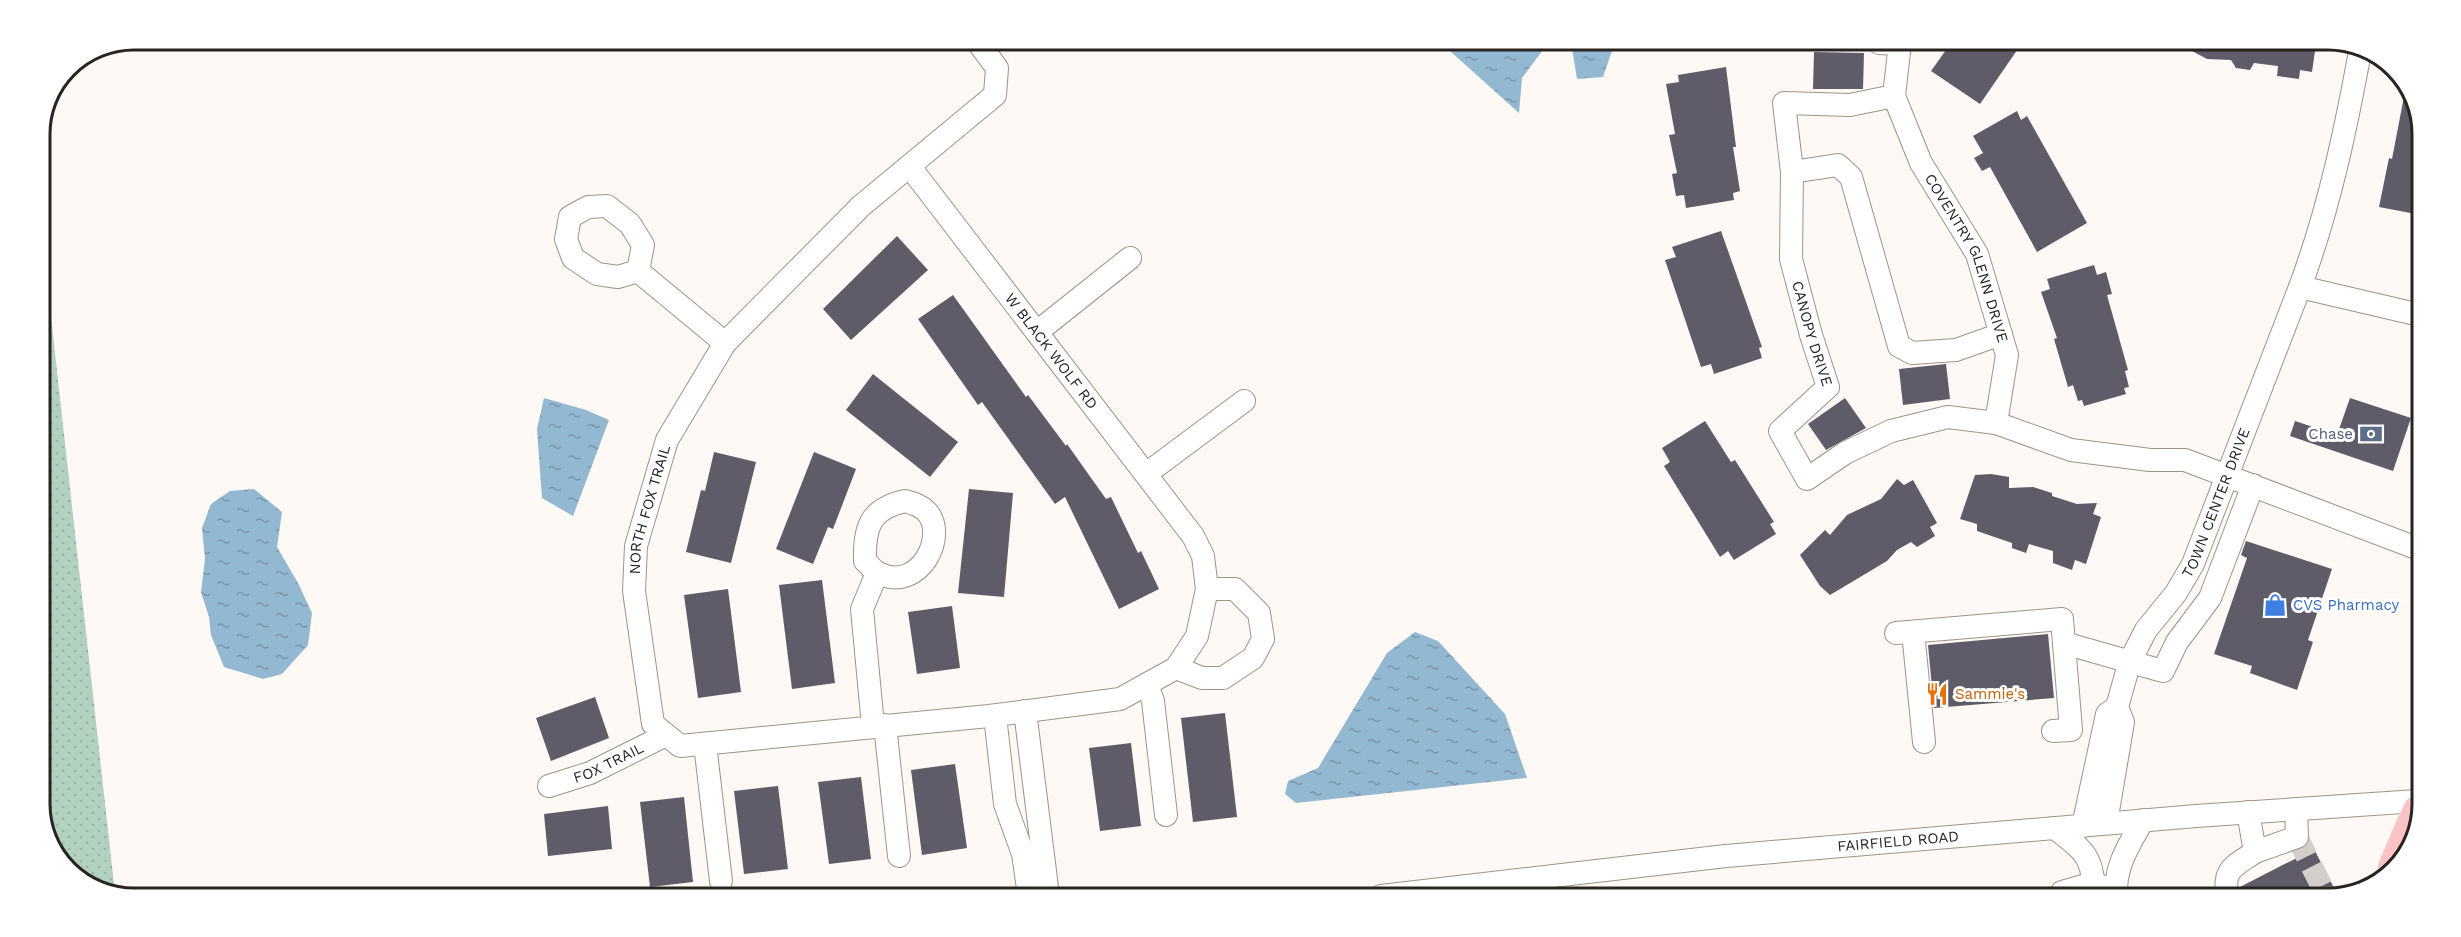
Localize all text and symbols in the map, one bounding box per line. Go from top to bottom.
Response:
street label: COVENTRY GLENN DRIVE [1921,170,2012,345]
street label: CANOPY DRIVE [1788,279,1836,389]
street label: W BLACK WOLF RD [1001,289,1101,413]
bank icon: Chase [2358,421,2384,447]
street label: TOWN CENTER DRIVE [2178,425,2254,581]
place label: Chase [2308,425,2353,443]
street label: NORTH FOX TRAIL [626,443,674,575]
shop icon: CVS Pharmacy [2262,592,2288,618]
place label: CVS Pharmacy [2293,596,2399,614]
restaurant icon: Sammie's [1924,681,1950,707]
place label: Sammie's [1955,685,2025,703]
street label: FOX TRAIL [571,739,647,787]
street label: FAIRFIELD ROAD [1836,827,1960,856]

